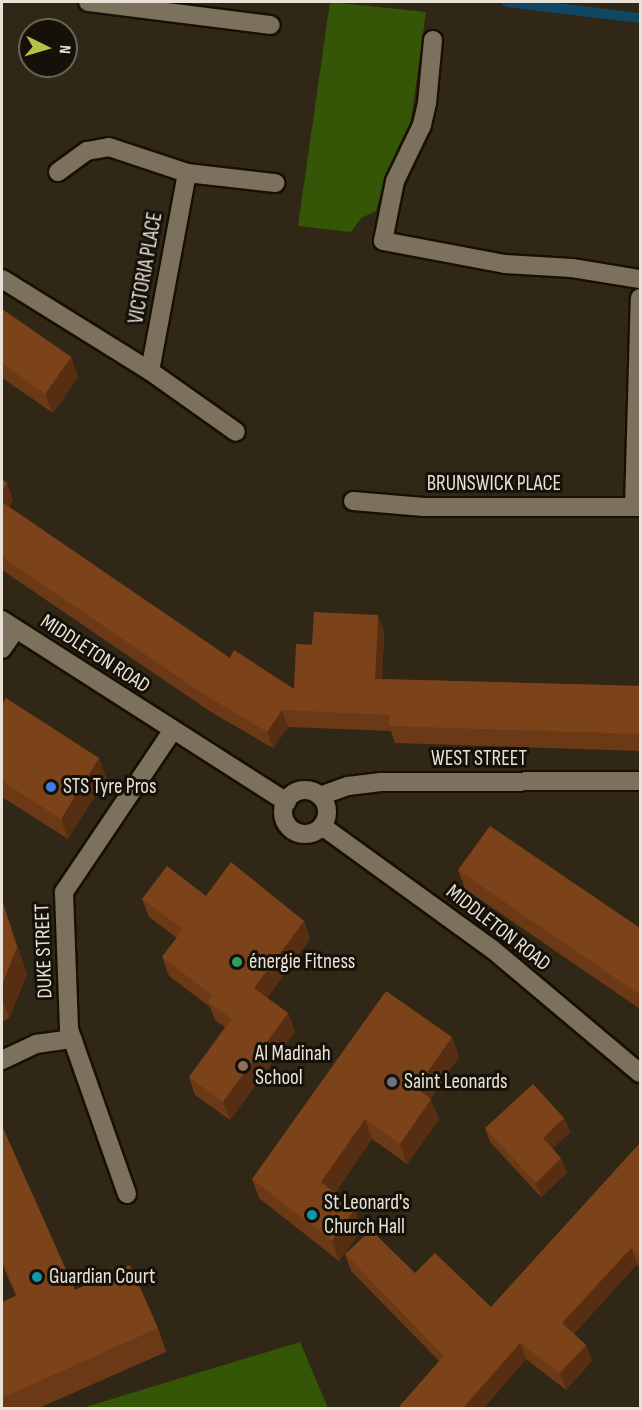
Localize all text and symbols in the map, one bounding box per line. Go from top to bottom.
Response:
north arrow [18,18,78,78]
text: N [55,44,74,55]
street label: VICTORIA PLACE [124,210,168,326]
street label: BRUNSWICK PLACE [427,471,561,497]
street label: MIDDLETON ROAD [36,609,154,699]
street label: WEST STREET [431,746,527,772]
place label: STS Tyre Pros [63,774,157,800]
marker: STS Tyre Pros [44,780,58,794]
street label: MIDDLETON ROAD [441,879,555,977]
street label: DUKE STREET [30,903,58,999]
place label: énergie Fitness [249,949,355,975]
marker: énergie Fitness [230,955,244,969]
place label: Al Madinah School [255,1041,331,1091]
marker: Al Madinah School [236,1059,250,1073]
place label: Saint Leonards [404,1069,508,1095]
marker: Saint Leonards [385,1075,399,1089]
place label: St Leonard's Church Hall [324,1190,410,1240]
marker: St Leonard's Church Hall [305,1208,319,1222]
place label: Guardian Court [49,1264,155,1290]
marker: Guardian Court [30,1270,44,1284]

